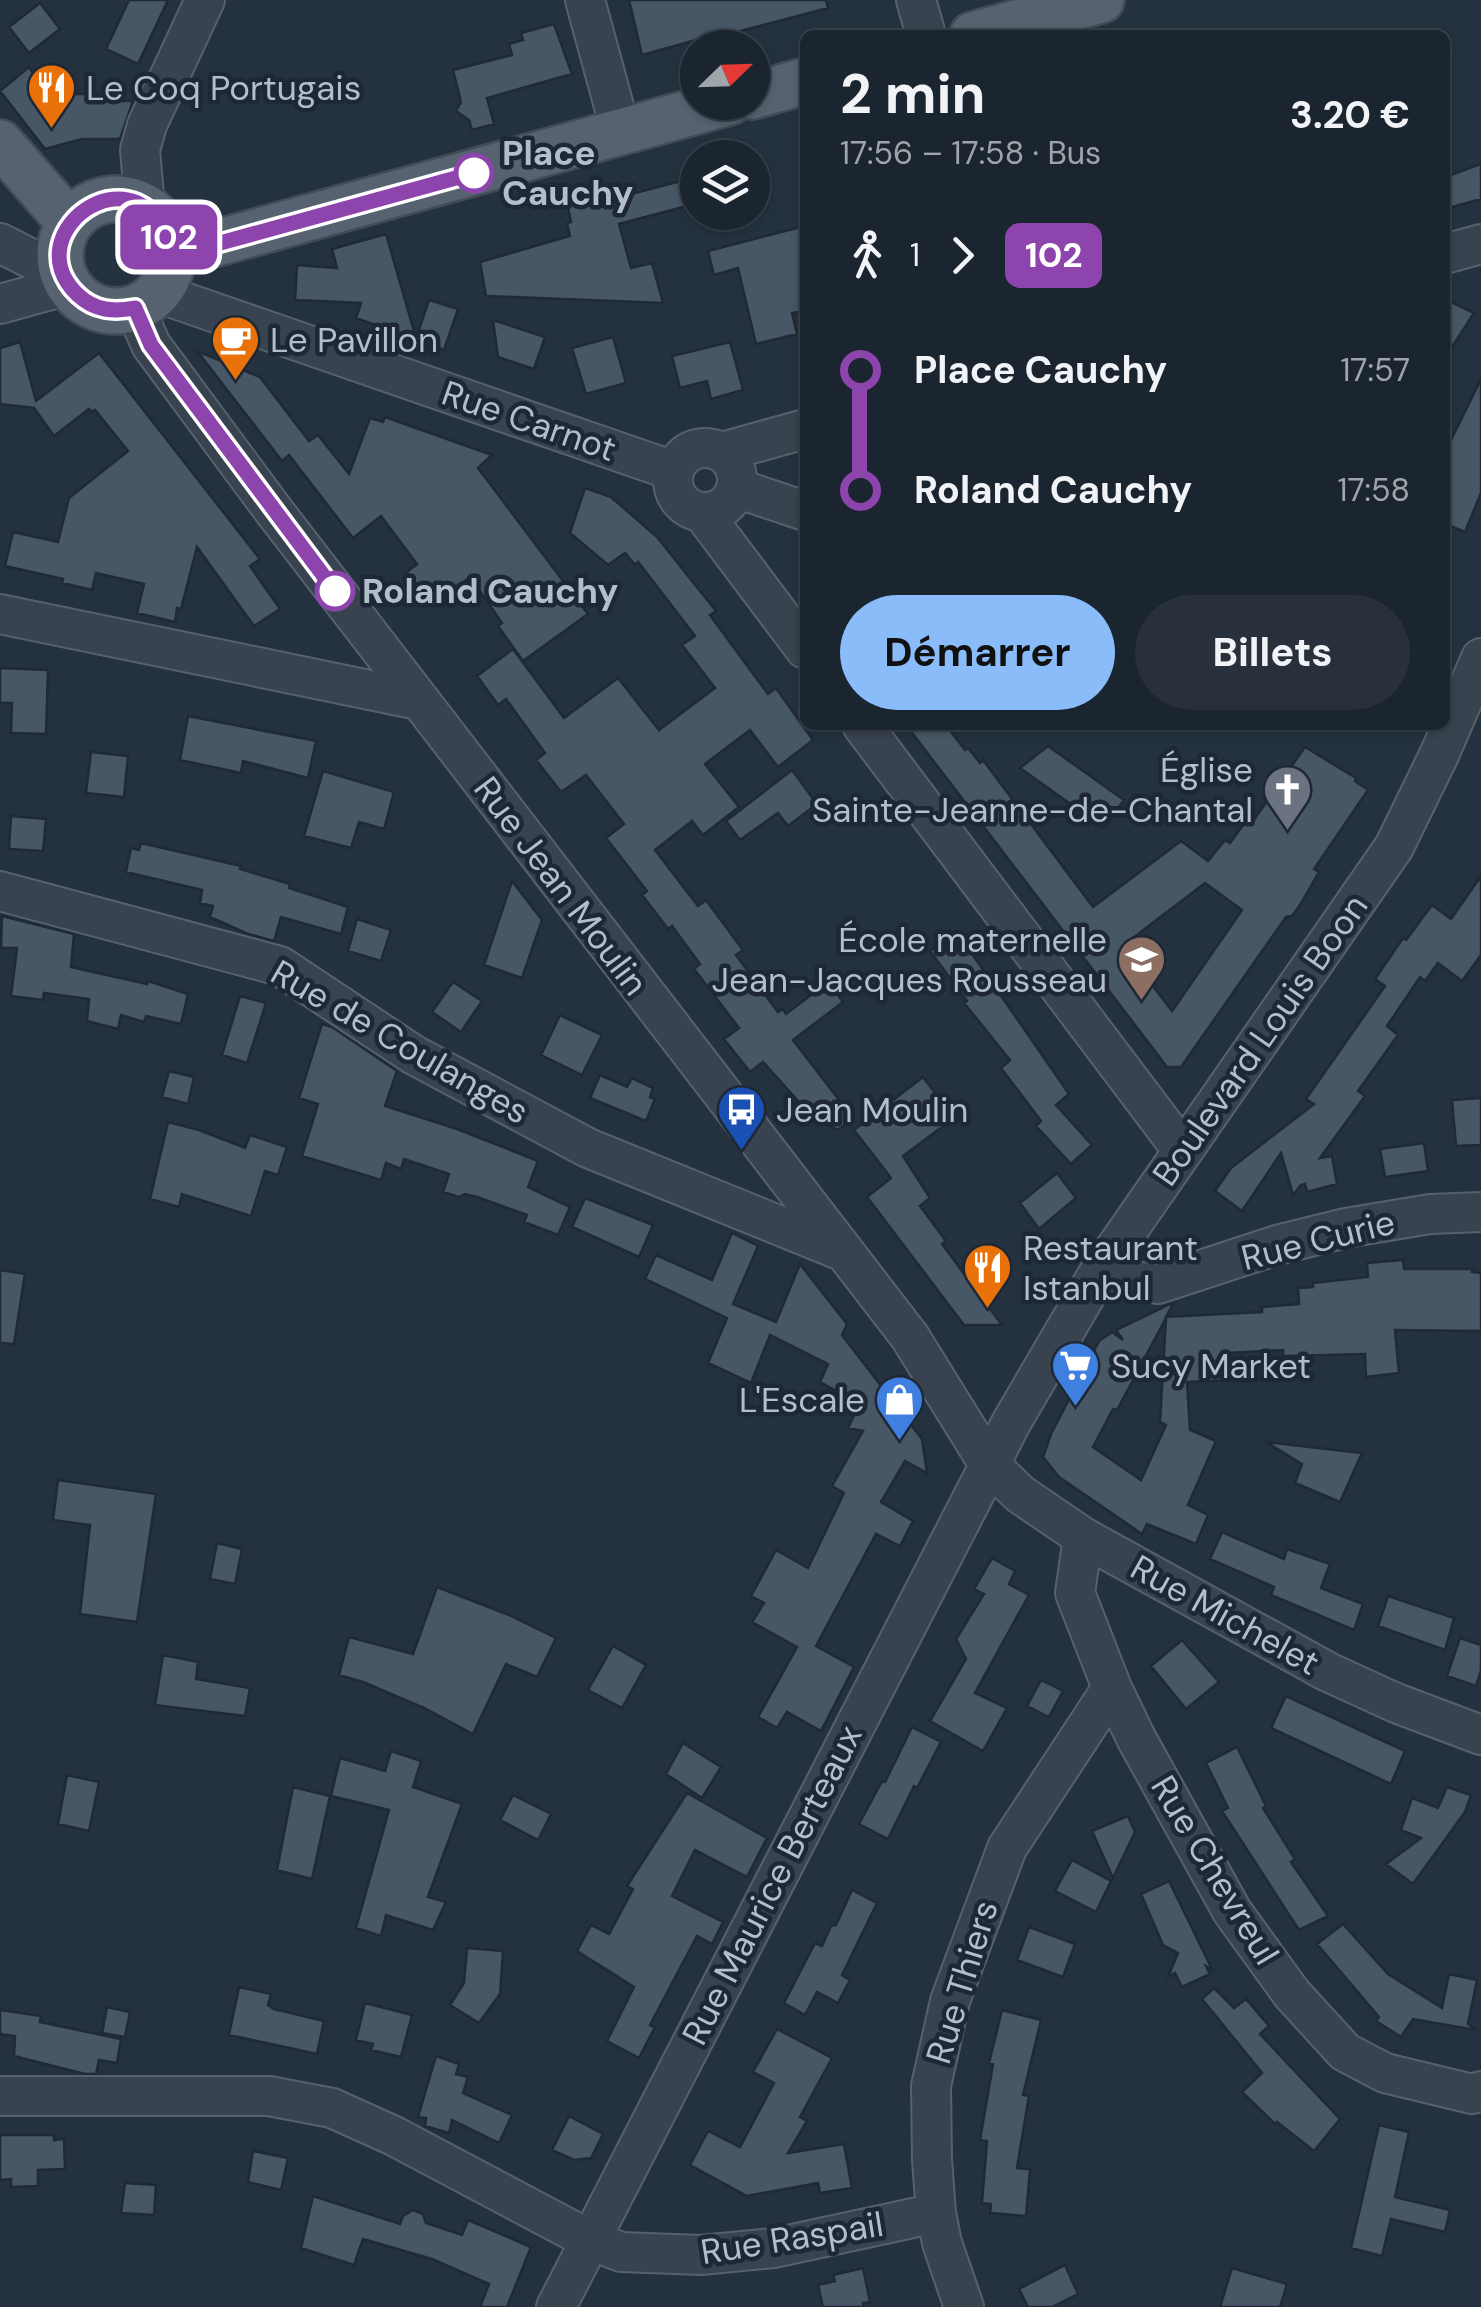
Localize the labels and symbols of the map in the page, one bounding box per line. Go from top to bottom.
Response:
north arrow [680,30,770,120]
restaurant icon: Le Coq Portugais [25,62,77,130]
place label: Le Coq Portugais [86,65,361,111]
place label: Place Cauchy [502,130,633,216]
marker: Place Cauchy [455,154,493,192]
line badge: 102 [111,204,226,270]
cafe icon: Le Pavillon [209,314,261,382]
place label: Le Pavillon [270,317,438,363]
street label: Rue Carnot [436,370,622,472]
place label: Roland Cauchy [362,568,618,614]
marker: Roland Cauchy [316,572,354,610]
place label: Église Sainte-Jeanne-de-Chantal [812,747,1253,833]
church icon: Église Sainte-Jeanne-de-Chantal [1262,764,1314,832]
street label: Rue Jean Moulin [464,767,658,1005]
street label: Boulevard Louis Boon [1142,885,1378,1195]
place label: École maternelle Jean-Jacques Rousseau [711,917,1107,1003]
school or university icon: École maternelle Jean-Jacques Rousseau [1116,934,1168,1002]
street label: Rue de Coulanges [263,950,537,1134]
bus stop icon: Jean Moulin [715,1084,767,1152]
place label: Jean Moulin [776,1087,968,1133]
street label: Rue Curie [1237,1199,1399,1281]
place label: Restaurant Istanbul [1023,1225,1198,1311]
restaurant icon: Restaurant Istanbul [962,1242,1014,1310]
supermarket icon: Sucy Market [1050,1340,1102,1408]
place label: Sucy Market [1111,1343,1311,1389]
shop icon: L'Escale [874,1374,926,1442]
place label: L'Escale [739,1377,865,1423]
street label: Rue Michelet [1123,1544,1327,1686]
street label: Rue Maurice Berteaux [671,1717,873,2053]
street label: Rue Chevreul [1140,1767,1290,1973]
street label: Rue Thiers [915,1895,1009,2069]
street label: Rue Raspail [697,2201,887,2275]

